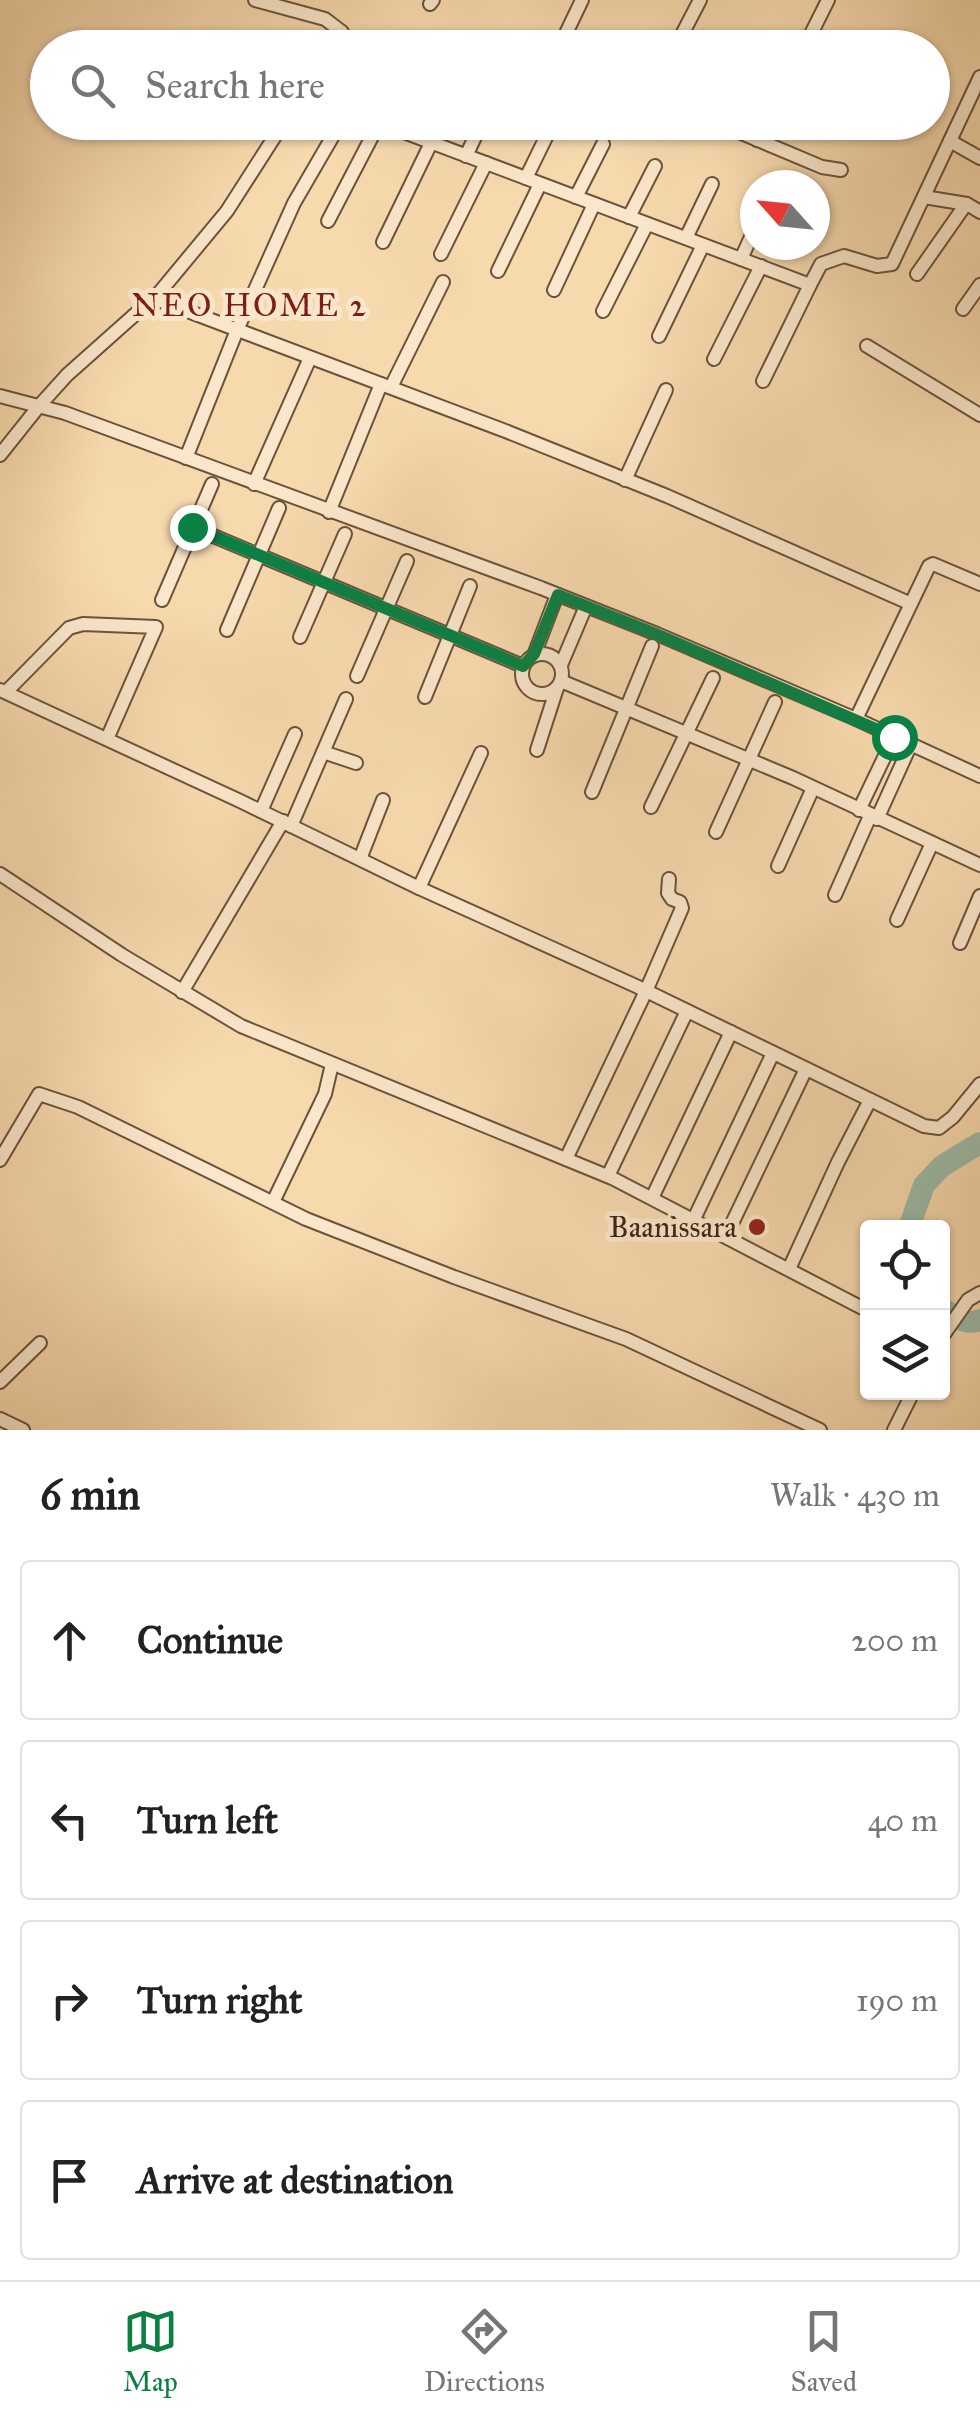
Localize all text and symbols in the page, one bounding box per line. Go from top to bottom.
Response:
search box [30,30,950,140]
icon: search [65,58,120,113]
text: Search here [145,62,325,108]
north arrow [740,170,830,260]
district label: NEO HOME 2 [132,286,368,325]
route end [170,505,216,551]
route start [872,715,918,761]
place label: Baanissara [609,1209,737,1245]
marker: Baanissara [746,1216,768,1238]
map controls [860,1220,950,1400]
button: locate [860,1220,950,1310]
button: layers [860,1310,950,1400]
text: 6 min [40,1469,140,1521]
text: Walk · 430 m [770,1476,940,1515]
icon: ahead [42,1613,97,1668]
text: Continue [137,1617,283,1663]
text: 200 m [851,1621,938,1660]
icon: left [42,1793,97,1848]
text: Turn left [137,1797,278,1843]
text: 40 m [868,1801,938,1840]
icon: right [42,1973,97,2028]
text: Turn right [137,1977,303,2023]
text: 190 m [856,1981,938,2020]
icon: arrive [42,2153,97,2208]
text: Arrive at destination [137,2157,454,2203]
tab: Map [123,2304,178,2399]
tab: Directions [424,2304,545,2399]
tab: Saved [791,2304,857,2399]

